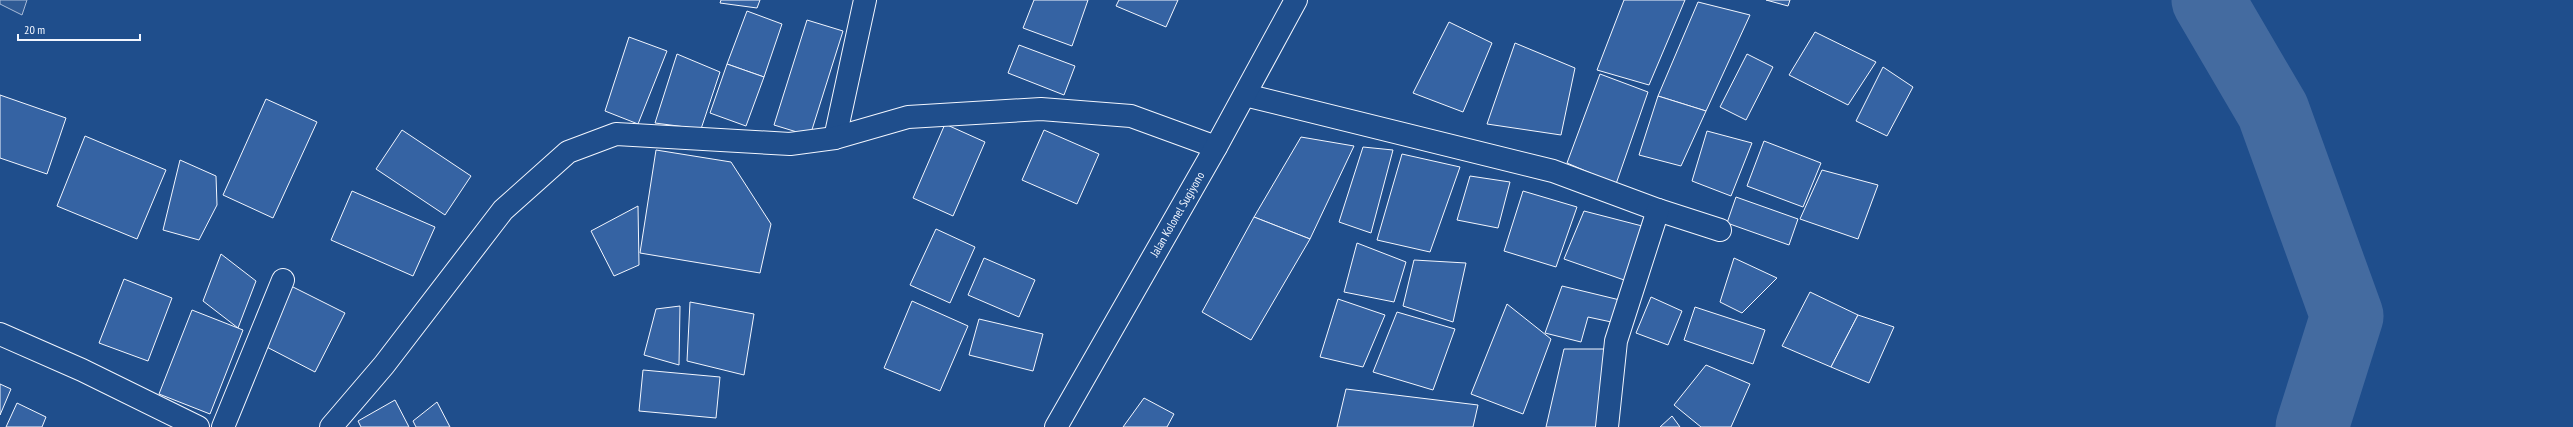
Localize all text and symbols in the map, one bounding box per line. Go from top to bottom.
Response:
scale bar [18,16,140,42]
text: 20 m [24,22,45,37]
street label: Jalan Kolonel Sugiyono [1146,169,1207,260]

